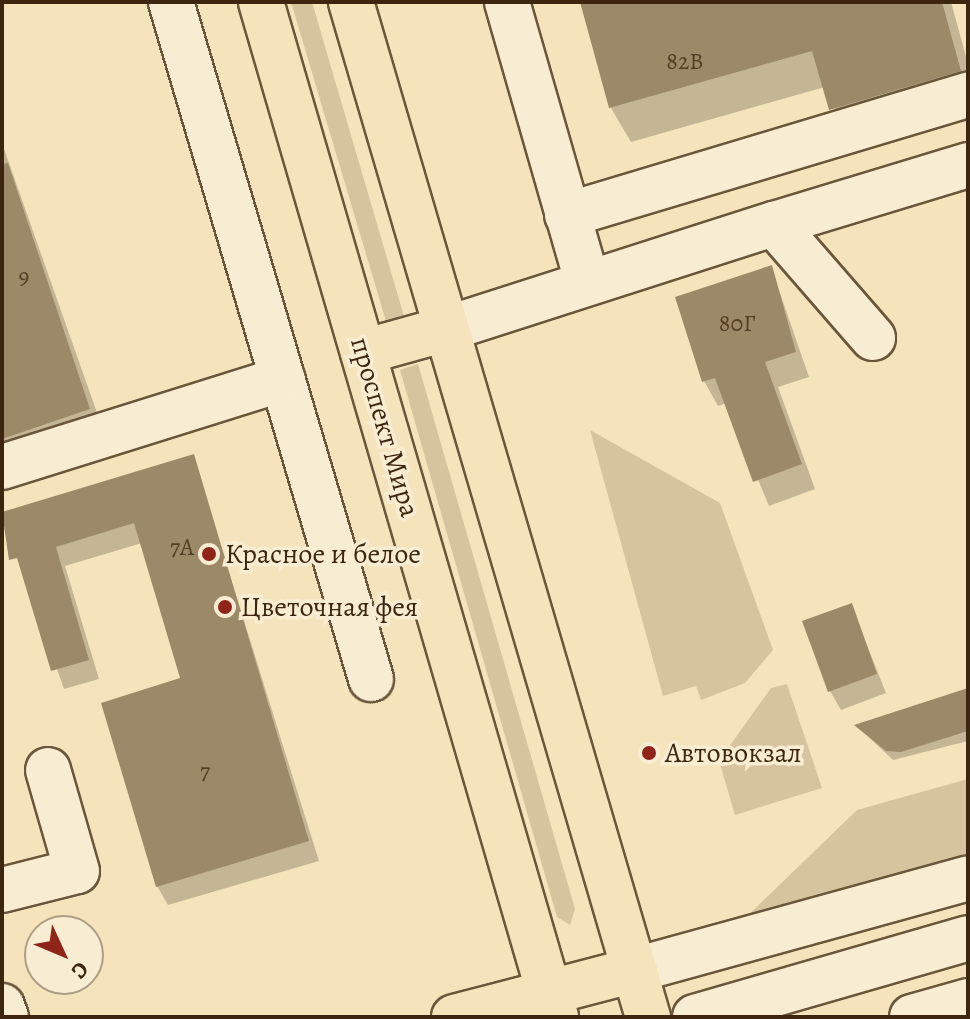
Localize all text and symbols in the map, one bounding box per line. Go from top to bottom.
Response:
house number: 82В [666,48,704,76]
house number: 9 [19,263,29,291]
house number: 80Г [719,310,755,338]
street label: проспект Мира [343,333,427,521]
house number: 7А [170,534,194,562]
place label: Красное и белое [225,537,421,571]
marker: Красное и белое [200,545,218,563]
place label: Цветочная фея [241,590,418,624]
marker: Цветочная фея [216,598,234,616]
place label: Автовокзал [665,736,802,770]
marker: Автовокзал [640,744,658,762]
house number: 7 [200,758,210,786]
north arrow [24,915,104,995]
text: С [64,955,95,986]

